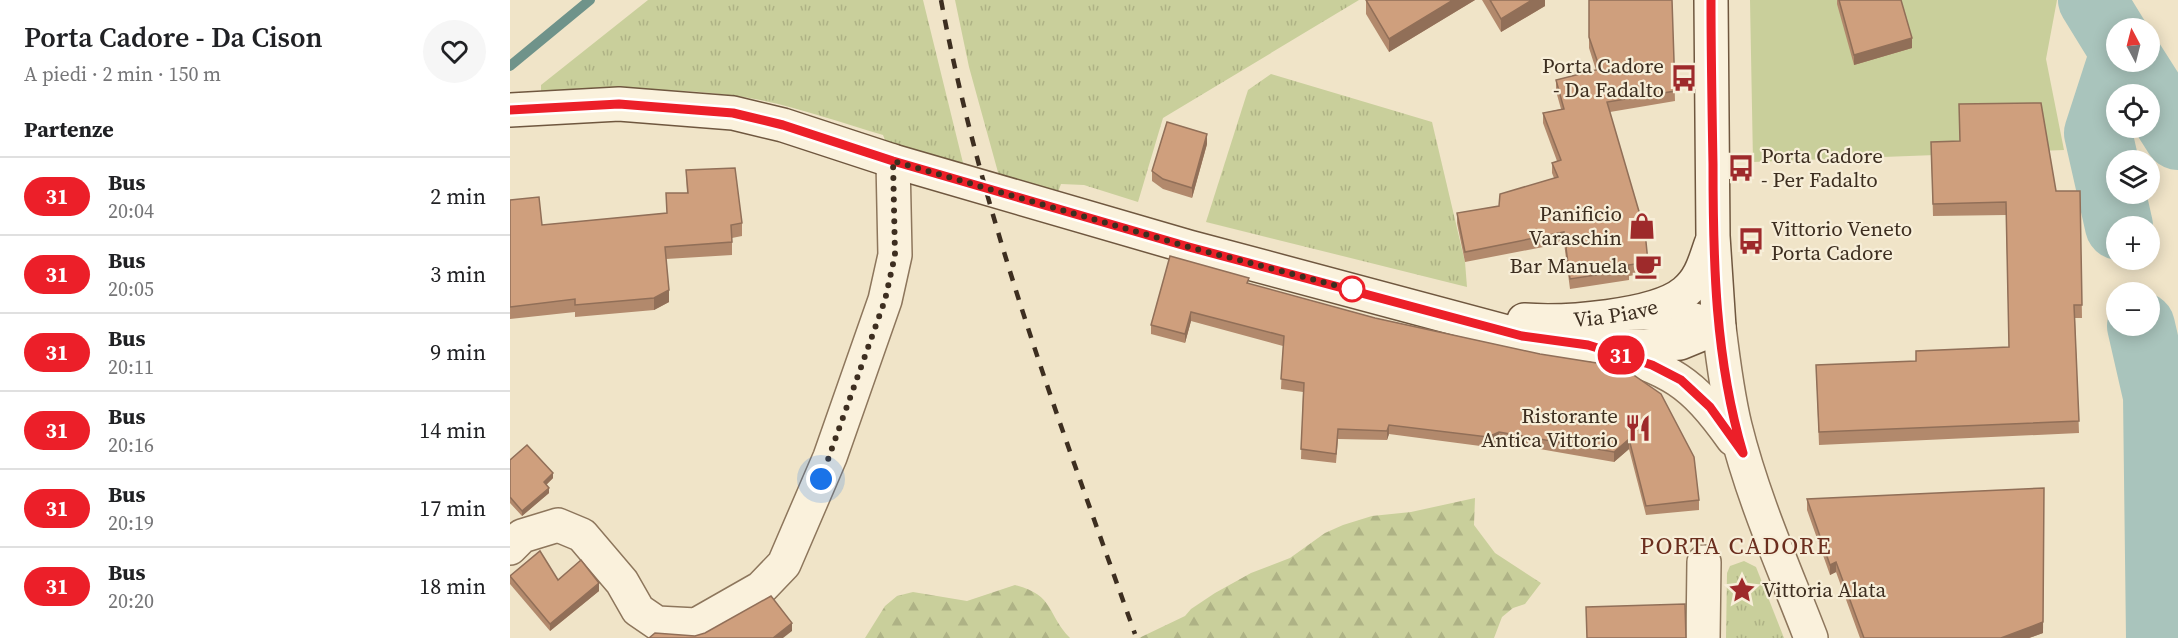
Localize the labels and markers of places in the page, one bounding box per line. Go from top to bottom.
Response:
place label: Porta Cadore - Da Fadalto [1542,51,1664,104]
bus stop icon: Porta Cadore - Da Fadalto [1669,63,1699,93]
place label: Porta Cadore - Per Fadalto [1761,141,1883,194]
bus stop icon: Porta Cadore - Per Fadalto [1726,153,1756,183]
place label: Panificio Varaschin [1529,199,1622,252]
shop icon: Panificio Varaschin [1627,211,1657,241]
place label: Vittorio Veneto Porta Cadore [1771,214,1912,267]
bus stop icon: Vittorio Veneto Porta Cadore [1736,226,1766,256]
place label: Bar Manuela [1509,251,1628,280]
cafe icon: Bar Manuela [1633,251,1663,281]
unlabelled marker [1339,276,1365,302]
place label: Ristorante Antica Vittorio [1481,401,1618,454]
restaurant icon: Ristorante Antica Vittorio [1623,413,1653,443]
place icon: Vittoria Alata [1727,575,1757,605]
place label: Vittoria Alata [1762,575,1886,604]

